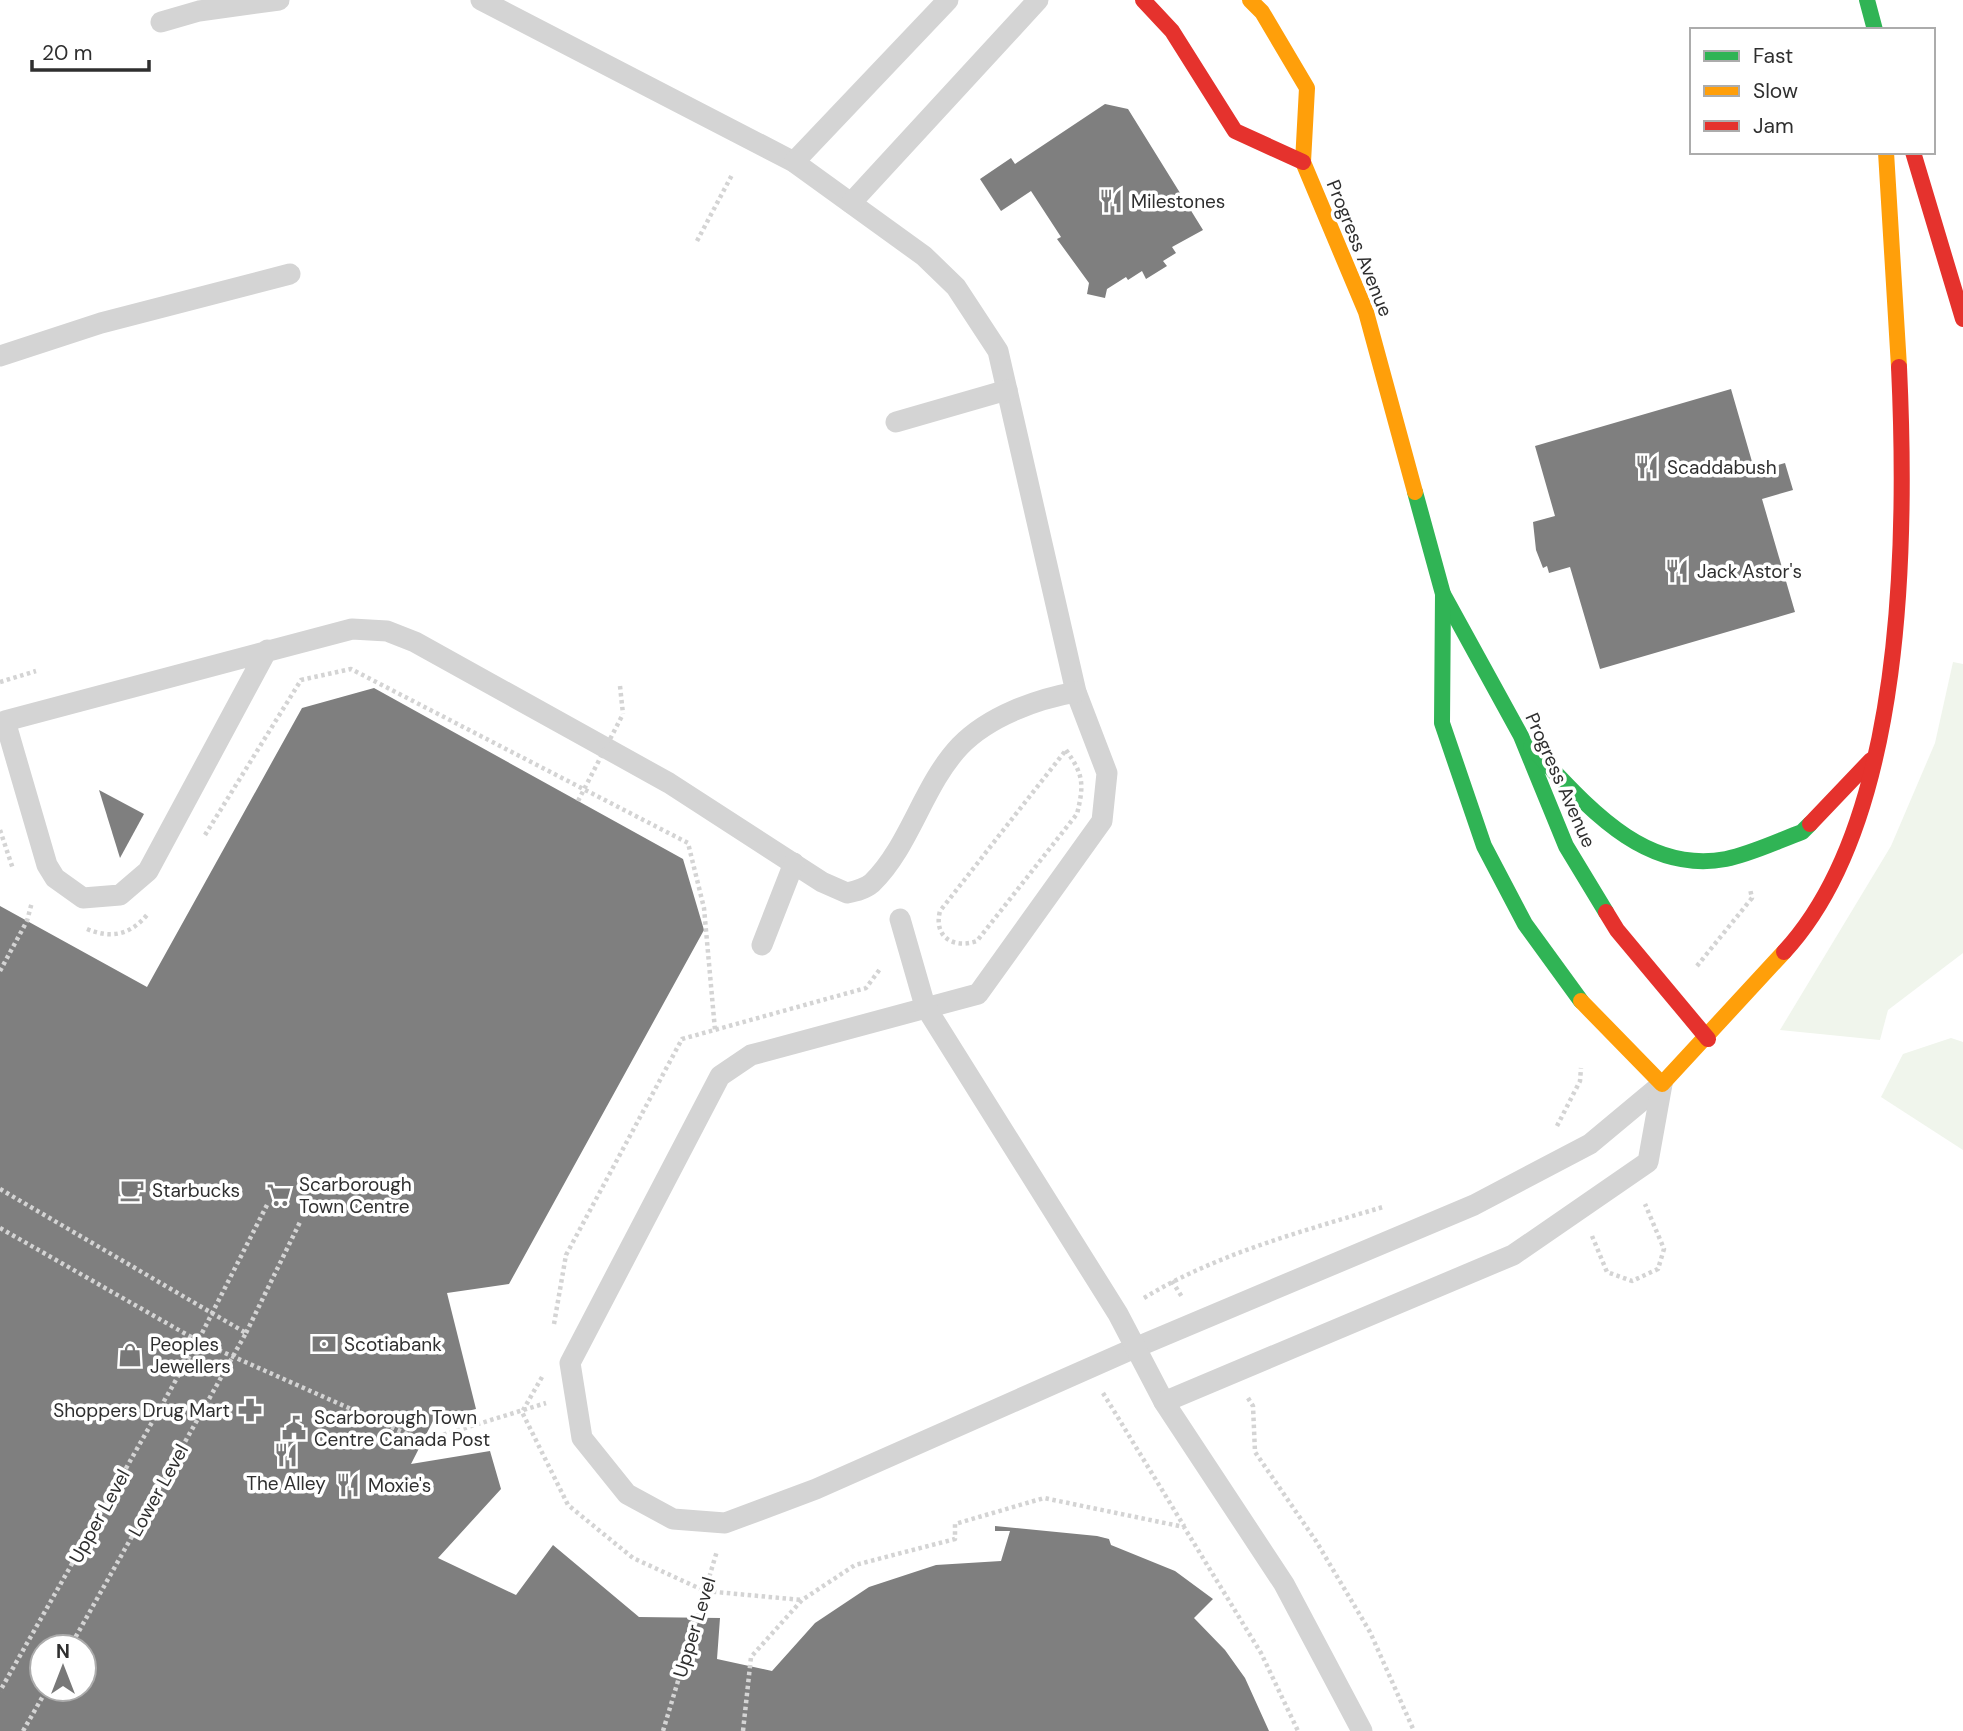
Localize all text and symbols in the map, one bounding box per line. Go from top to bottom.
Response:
scale bar [32,28,149,72]
legend [1690,28,1935,154]
text: 20 m [42,39,93,67]
text: Fast [1753,42,1793,70]
text: Slow [1753,77,1798,105]
text: Jam [1753,112,1794,140]
street label: Progress Avenue [1321,176,1398,320]
restaurant icon: Milestones [1097,187,1125,215]
place label: Milestones [1131,189,1225,214]
restaurant icon: Scaddabush [1633,453,1661,481]
place label: Scaddabush [1667,455,1777,480]
restaurant icon: Jack Astor's [1663,557,1691,585]
place label: Jack Astor's [1697,559,1802,584]
street label: Progress Avenue [1520,709,1602,852]
place label: Scarborough Town Centre [299,1172,412,1219]
cafe icon: Starbucks [118,1176,146,1204]
place label: Starbucks [152,1178,240,1203]
supermarket icon: Scarborough Town Centre [265,1181,293,1209]
bank icon: Scotiabank [310,1330,338,1358]
place label: Peoples Jewellers [150,1332,231,1379]
place label: Scotiabank [344,1332,442,1357]
shop icon: Peoples Jewellers [116,1341,144,1369]
pharmacy icon: Shoppers Drug Mart [236,1396,264,1424]
place label: Shoppers Drug Mart [53,1398,230,1423]
place label: Scarborough Town Centre Canada Post [314,1405,490,1452]
public building icon: Scarborough Town Centre Canada Post [280,1414,308,1442]
street label: Lower Level [123,1440,194,1541]
restaurant icon: The Alley [272,1441,300,1469]
street label: Upper Level [63,1465,136,1568]
place label: The Alley [246,1471,326,1496]
restaurant icon: Moxie's [334,1471,362,1499]
place label: Moxie's [368,1473,431,1498]
street label: Upper Level [667,1574,722,1680]
north arrow [28,1633,98,1703]
text: N [56,1639,70,1664]

